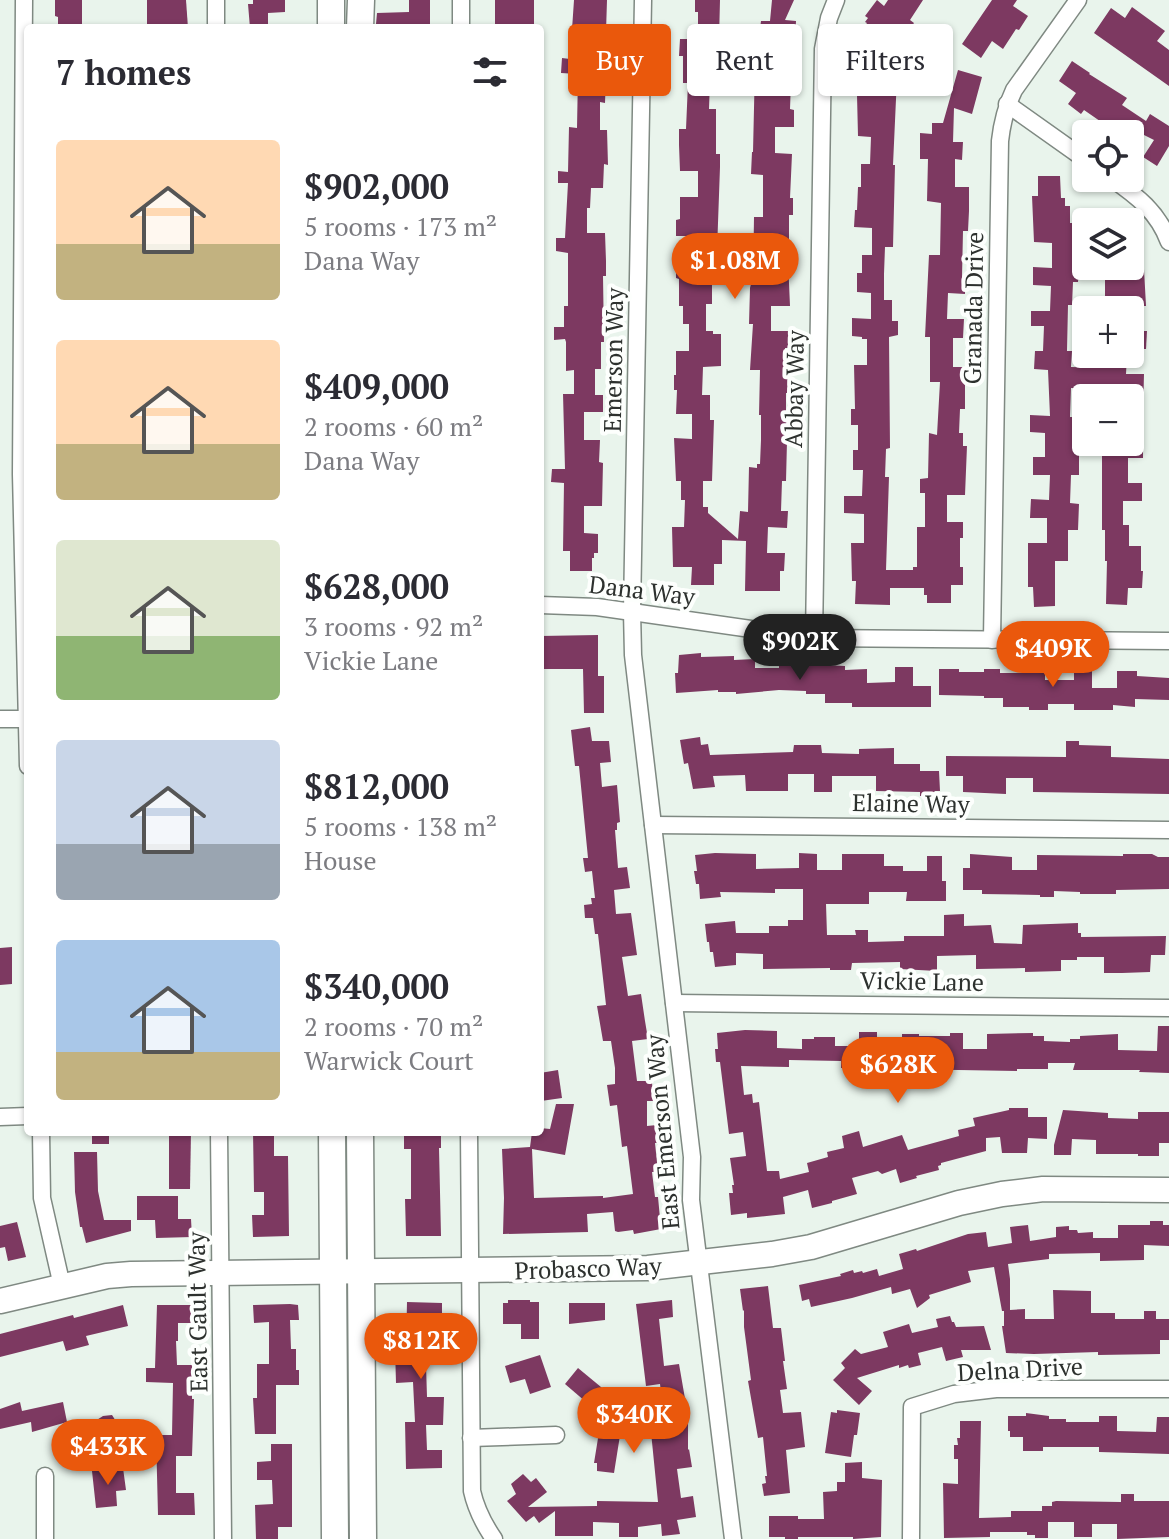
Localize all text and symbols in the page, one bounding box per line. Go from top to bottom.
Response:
chip: Buy [568,24,671,96]
chip: Rent [687,24,802,96]
chip: Filters [818,24,953,96]
text: 7 homes [56,50,191,95]
icon: filters [468,50,512,94]
map controls [1072,120,1144,456]
button: locate [1072,120,1144,192]
text: $902,000 [304,164,449,209]
icon: home [120,172,216,268]
button: layers [1072,208,1144,280]
text: 5 rooms · 173 m² [304,209,497,243]
street label: Granada Drive [956,231,990,385]
pin: $1.08M [670,233,800,301]
text: $1.08M [690,242,780,276]
text: Dana Way [304,243,419,277]
street label: Emerson Way [596,286,630,433]
button: + [1072,296,1144,368]
street label: Abbay Way [777,329,811,448]
text: $409,000 [304,364,449,409]
icon: home [120,372,216,468]
button: − [1072,384,1144,456]
text: 2 rooms · 60 m² [304,409,483,443]
text: Dana Way [304,443,419,477]
text: $628,000 [304,564,449,609]
street label: Dana Way [587,568,698,612]
icon: home [120,572,216,668]
text: 3 rooms · 92 m² [304,609,483,643]
pin: $902K [744,614,856,682]
pin: $409K [997,621,1109,689]
text: $902K [761,623,839,657]
text: $409K [1014,630,1092,664]
text: Vickie Lane [304,643,438,677]
text: $812,000 [304,764,449,809]
icon: home [120,772,216,868]
street label: Elaine Way [852,786,971,820]
text: 5 rooms · 138 m² [304,809,497,843]
text: House [304,843,377,877]
text: $340,000 [304,964,449,1009]
street label: Vickie Lane [860,964,984,998]
icon: home [120,972,216,1068]
text: 2 rooms · 70 m² [304,1009,483,1043]
street label: East Emerson Way [637,1032,686,1231]
pin: $628K [842,1037,954,1105]
text: Warwick Court [304,1043,474,1077]
text: $628K [859,1046,937,1080]
street label: East Gault Way [180,1231,214,1393]
street label: Probasco Way [514,1249,663,1287]
pin: $812K [365,1313,477,1381]
text: $812K [382,1322,460,1356]
street label: Delna Drive [956,1350,1084,1388]
pin: $340K [578,1387,690,1455]
text: $340K [595,1396,673,1430]
pin: $433K [52,1419,164,1487]
text: $433K [69,1428,147,1462]

